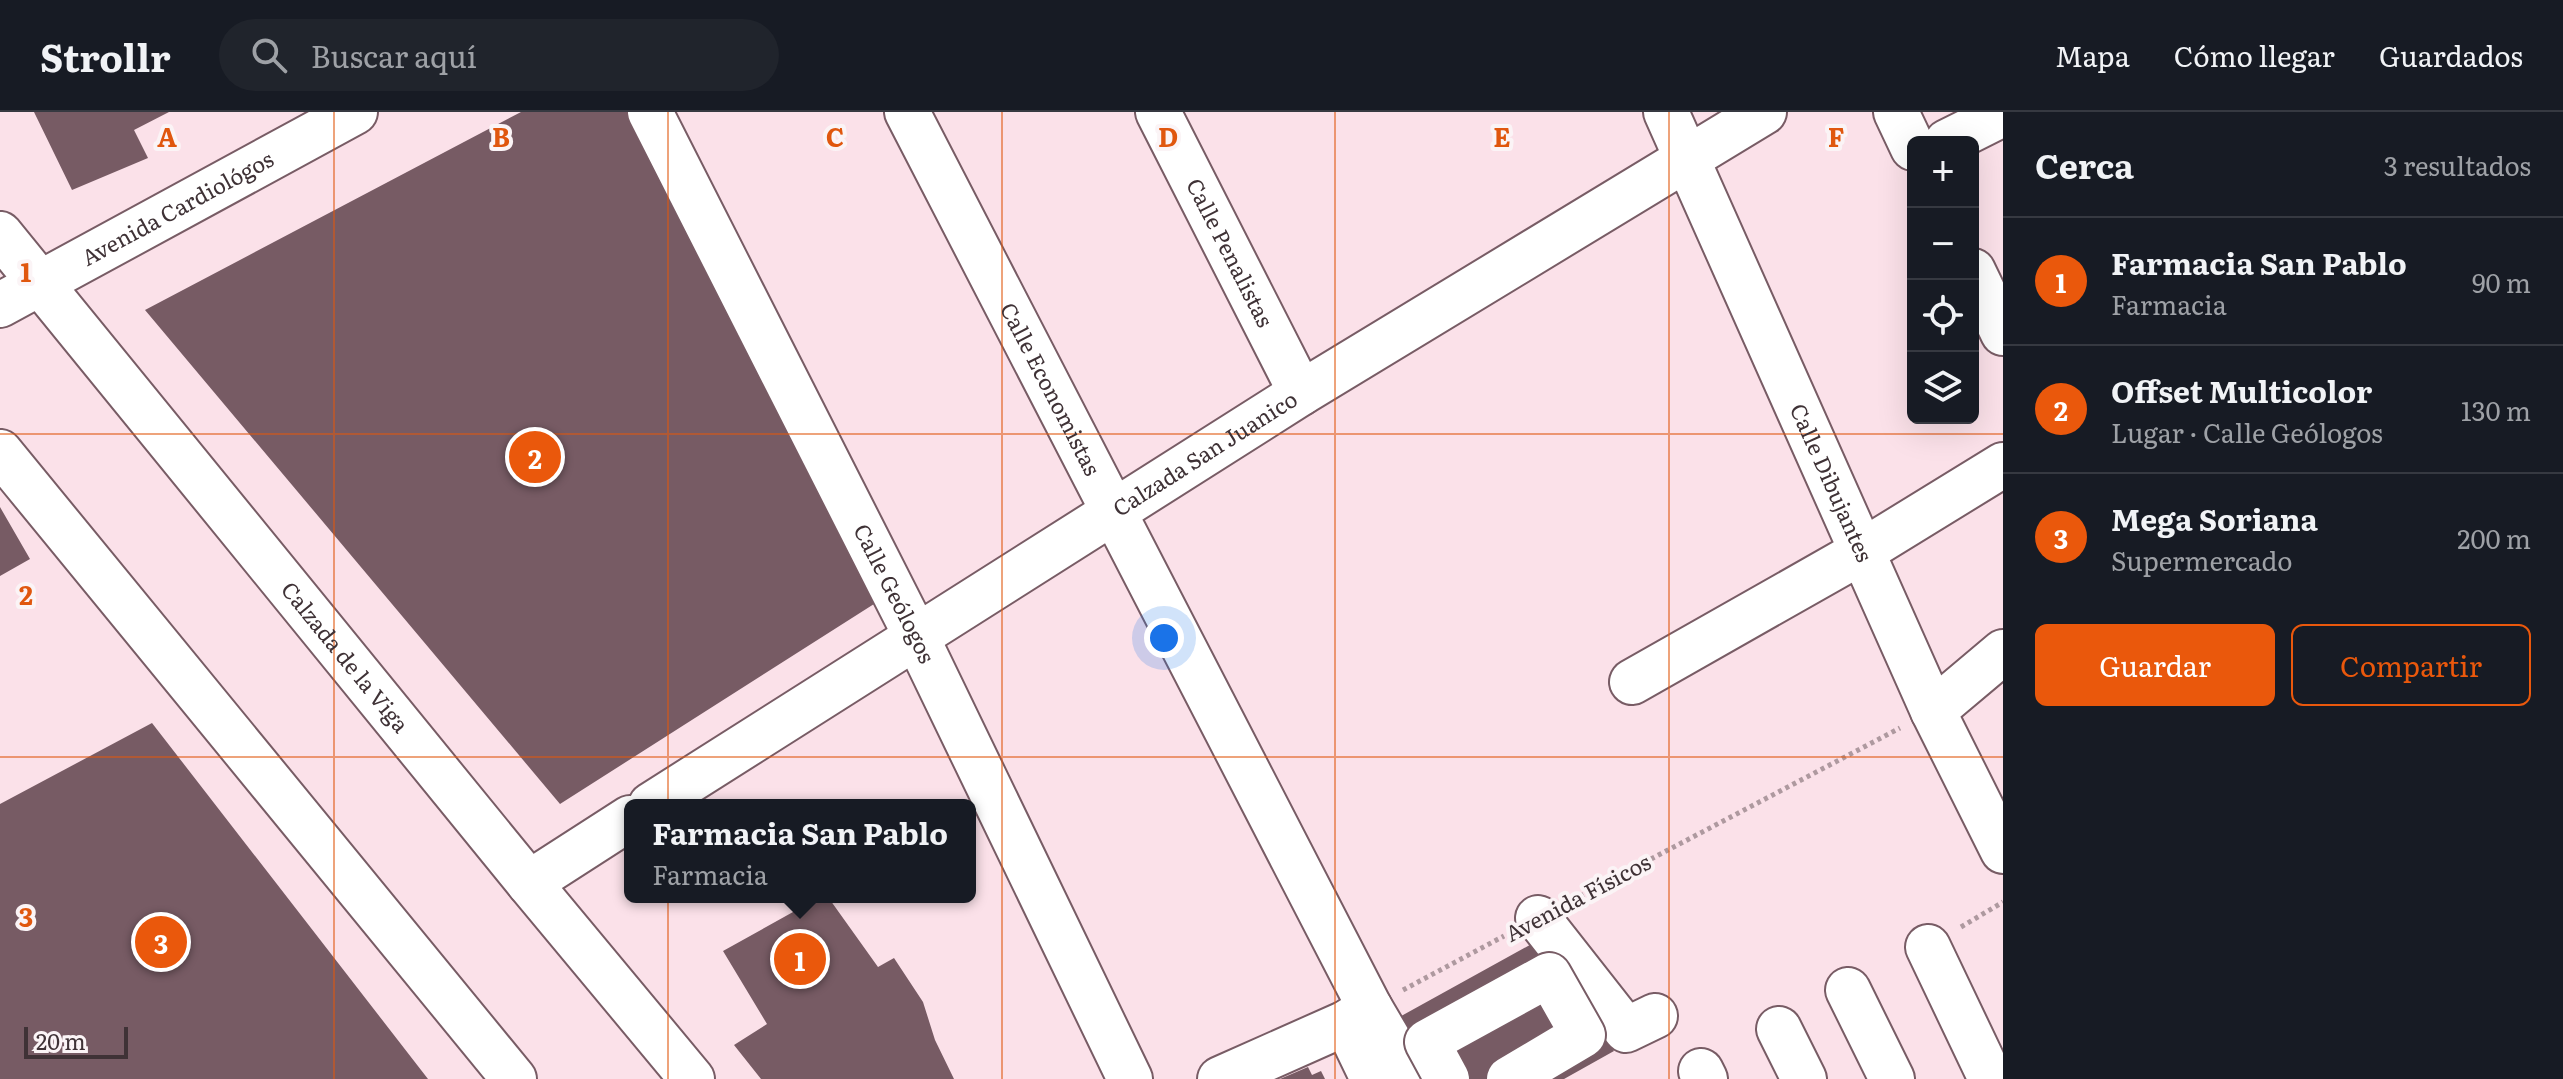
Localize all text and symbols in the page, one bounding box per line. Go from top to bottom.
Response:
search box [219,19,779,91]
text: Strollr [40,27,171,84]
icon: search [247,33,291,77]
text: Buscar aquí [311,33,477,77]
text: Mapa [2055,34,2130,76]
text: Cómo llegar [2174,34,2335,76]
text: Guardados [2379,34,2523,76]
text: A [157,116,177,155]
text: B [492,116,510,155]
text: C [826,116,844,155]
text: D [1158,116,1178,155]
text: E [1493,116,1511,155]
text: F [1828,116,1844,155]
map controls [1907,136,1979,424]
button: + [1907,136,1979,208]
text: Cerca [2035,139,2134,189]
street label: Avenida Cardiológos [75,141,279,273]
text: 3 resultados [2384,145,2531,184]
street label: Calle Penalistas [1179,172,1283,332]
button: − [1907,208,1979,280]
text: Farmacia San Pablo [2111,240,2407,284]
text: 1 [21,251,32,290]
text: 1 [2056,262,2066,301]
text: 90 m [2472,262,2531,301]
button: locate [1907,280,1979,352]
text: Farmacia [2111,284,2227,323]
street label: Calle Economistas [993,296,1110,481]
button: layers [1907,352,1979,424]
text: Offset Multicolor [2111,368,2372,412]
street label: Calzada San Juanico [1105,382,1303,523]
text: 2 [2054,390,2068,429]
text: 130 m [2461,390,2531,429]
street label: Calle Dibujantes [1783,398,1882,567]
text: Lugar · Calle Geólogos [2111,412,2383,451]
pin: 2 [509,427,561,487]
text: Mega Soriana [2111,496,2318,540]
street label: Calle Geólogos [847,517,945,668]
text: 3 [2054,518,2068,557]
text: 200 m [2457,518,2531,557]
text: Supermercado [2111,540,2292,579]
text: 2 [19,574,33,613]
street label: Calzada de la Viga [274,574,418,739]
your location [1144,618,1184,658]
button: Guardar [2035,624,2275,706]
button: Compartir [2291,624,2531,706]
popup [624,799,976,903]
text: Farmacia San Pablo [652,810,948,854]
street label: Avenida Físicos [1499,844,1656,949]
text: Farmacia [652,854,768,893]
text: 3 [19,896,33,935]
pin: 3 [135,912,187,972]
pin: 1 [774,929,826,989]
scale bar [24,1023,128,1059]
text: 20 m [36,1024,86,1057]

